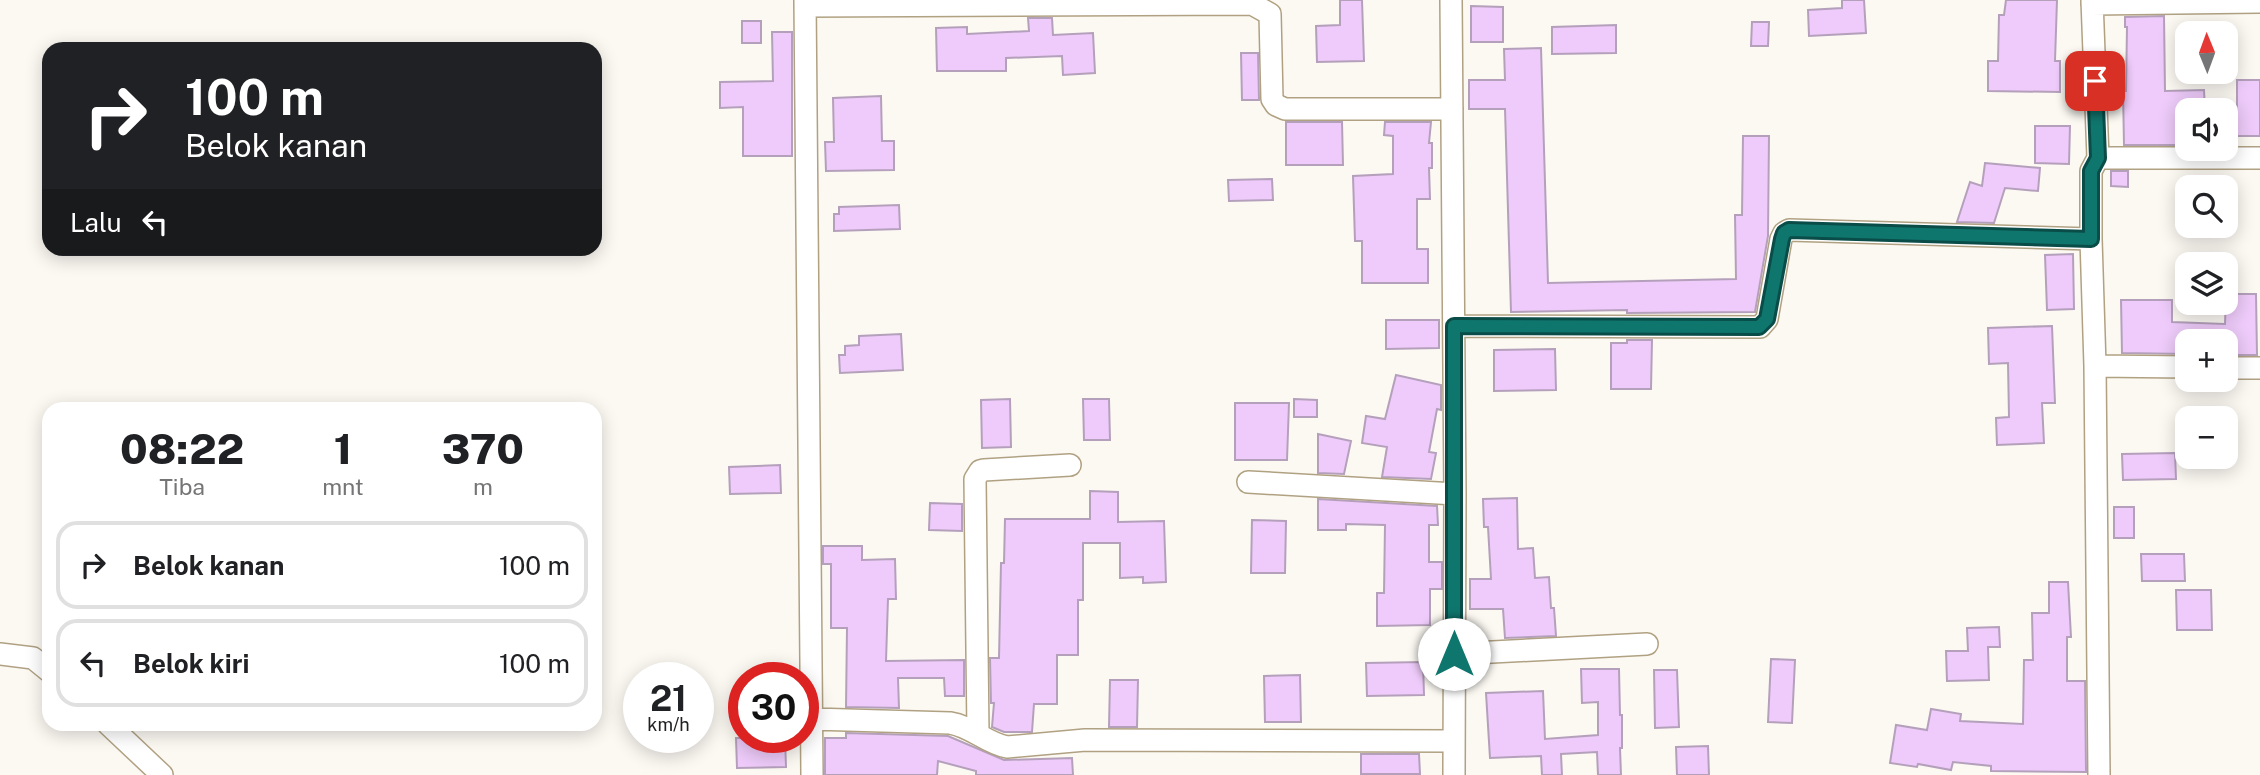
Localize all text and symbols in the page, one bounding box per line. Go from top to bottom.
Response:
north arrow [2175,21,2238,84]
map controls [2175,21,2238,469]
pin [2065,51,2125,111]
icon: arrive [2076,62,2114,100]
text: 100 m [185,68,324,126]
icon: right [70,70,161,161]
button: sound [2175,98,2238,161]
text: Belok kanan [185,127,367,164]
button: search [2175,175,2238,238]
icon: left [136,203,174,241]
text: Lalu [70,207,122,238]
button: layers [2175,252,2238,315]
button: + [2175,329,2238,392]
button: − [2175,406,2238,469]
text: 08:22 [120,424,244,473]
text: 1 [334,424,352,473]
text: 370 [442,424,524,473]
text: Tiba [159,473,205,500]
text: mnt [322,473,364,500]
text: m [473,473,493,500]
icon: right [74,546,112,584]
text: Belok kanan [133,550,284,581]
text: 100 m [499,550,570,581]
position arrow [1417,617,1491,691]
icon: left [74,644,112,682]
text: Belok kiri [133,648,249,679]
text: 100 m [499,648,570,679]
speed limit sign: 30 [728,662,819,753]
text: 21 [650,678,687,719]
text: km/h [647,714,690,735]

